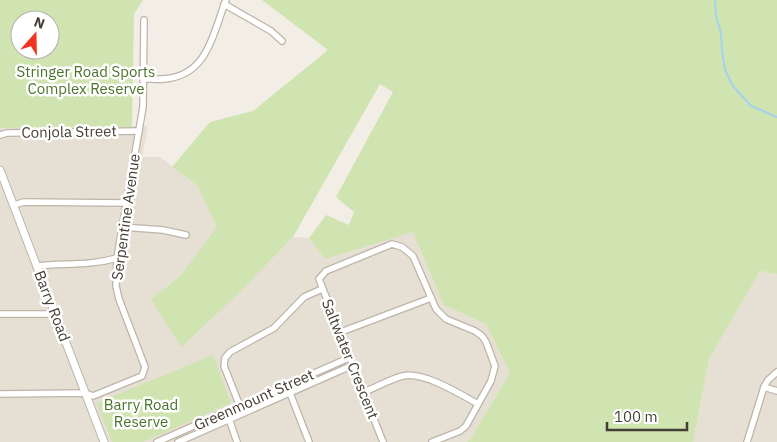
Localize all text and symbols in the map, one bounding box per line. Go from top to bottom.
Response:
north arrow [10,10,60,60]
text: N [32,13,47,33]
park label: Stringer Road Sports Complex Reserve [17,62,155,98]
street label: Conjola Street [21,121,117,142]
street label: Serpentine Avenue [107,153,144,281]
street label: Barry Road [30,268,75,344]
street label: Saltwater Crescent [318,296,383,422]
street label: Greenmount Street [191,365,317,435]
park label: Barry Road Reserve [104,395,178,431]
scale bar [607,400,687,432]
text: 100 m [614,407,658,426]

